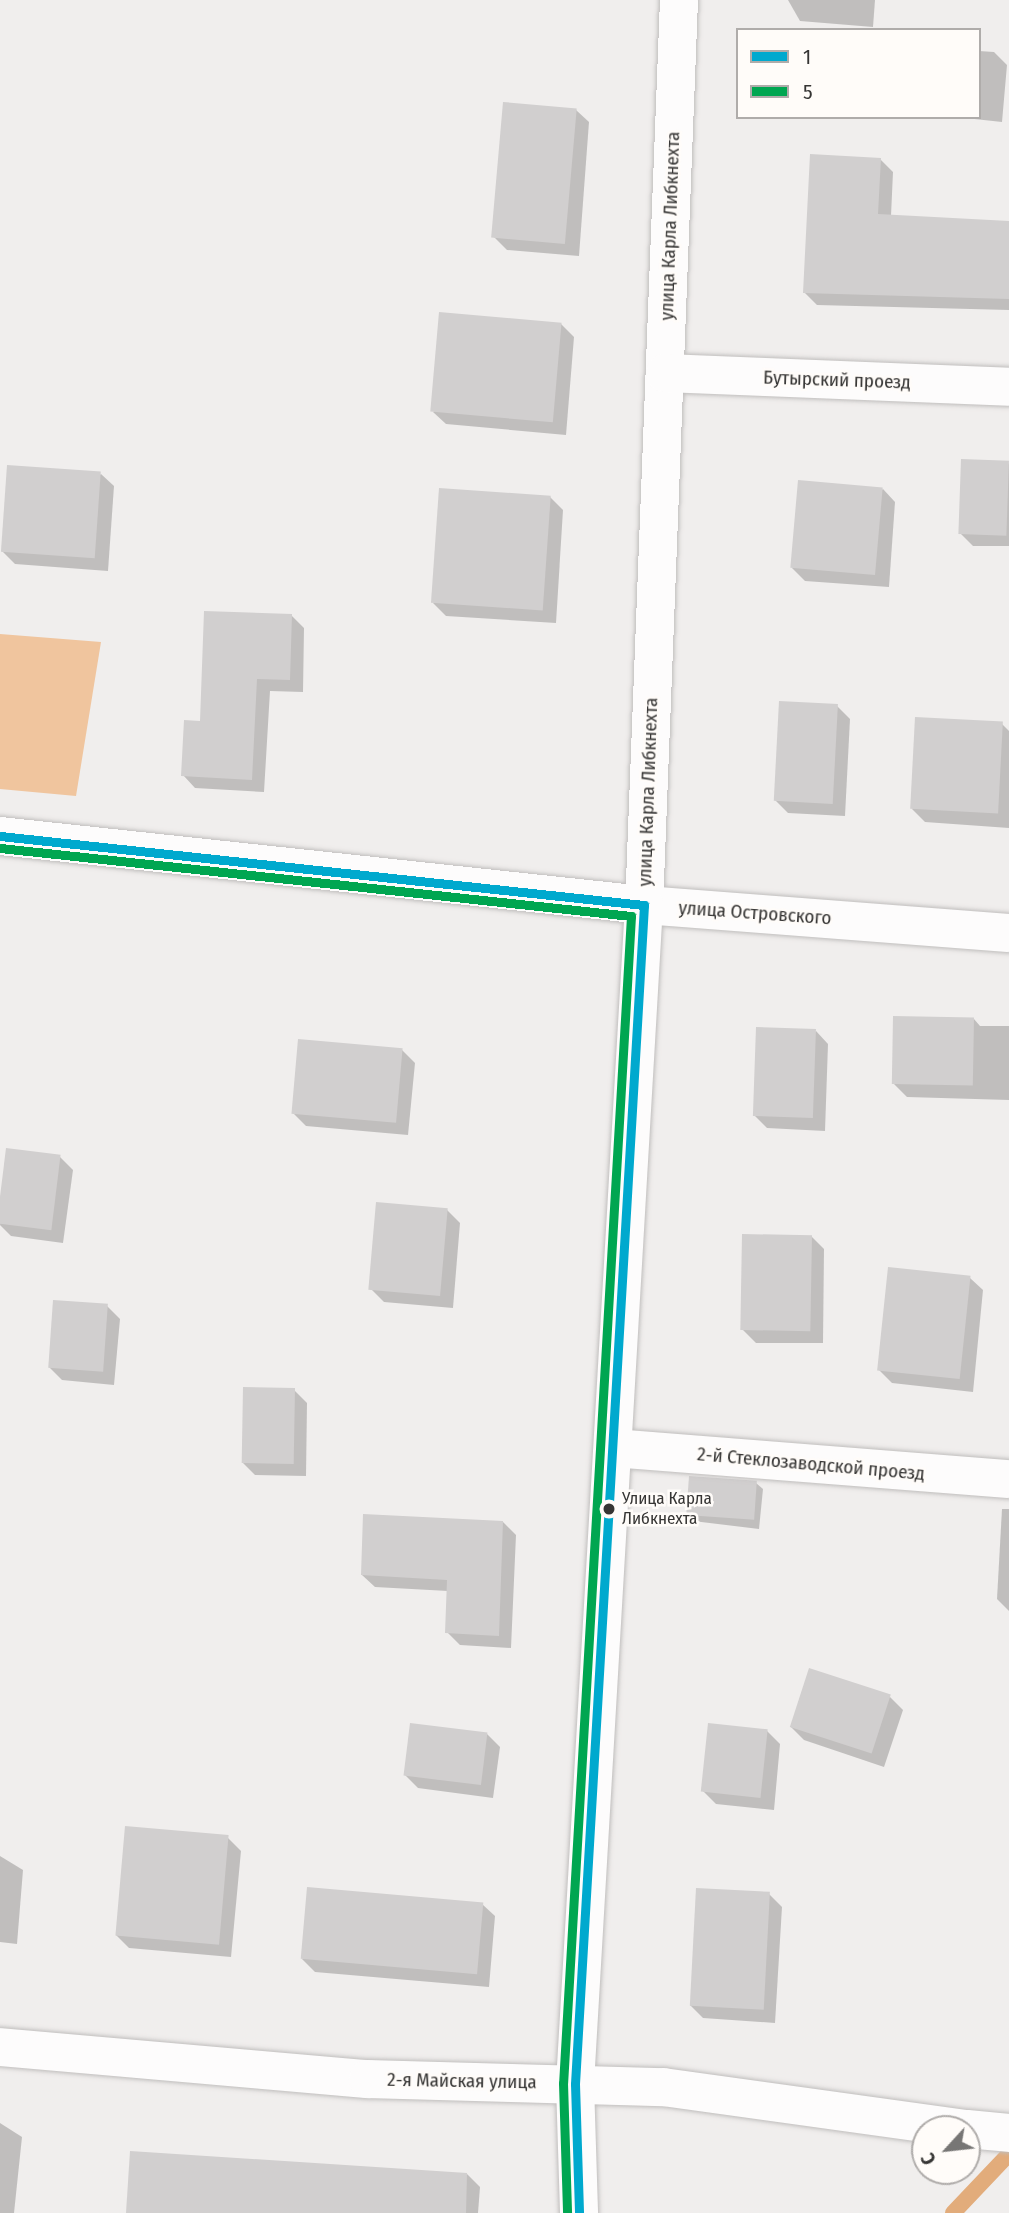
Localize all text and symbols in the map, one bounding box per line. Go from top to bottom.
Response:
legend [736,28,981,119]
text: 1 [803,44,811,70]
text: 5 [803,79,813,105]
street label: улица Карла Либкнехта [655,131,685,321]
street label: Бутырский проезд [763,366,911,394]
street label: улица Карла Либкнехта [633,697,663,887]
street label: улица Островского [678,896,832,930]
street label: 2-й Стеклозаводской проезд [696,1443,926,1485]
place label: Улица Карла Либкнехта [622,1489,712,1529]
marker: Улица Карла Либкнехта [602,1502,616,1516]
street label: 2-я Майская улица [387,2068,537,2094]
north arrow [911,2115,981,2185]
text: С [916,2149,941,2169]

